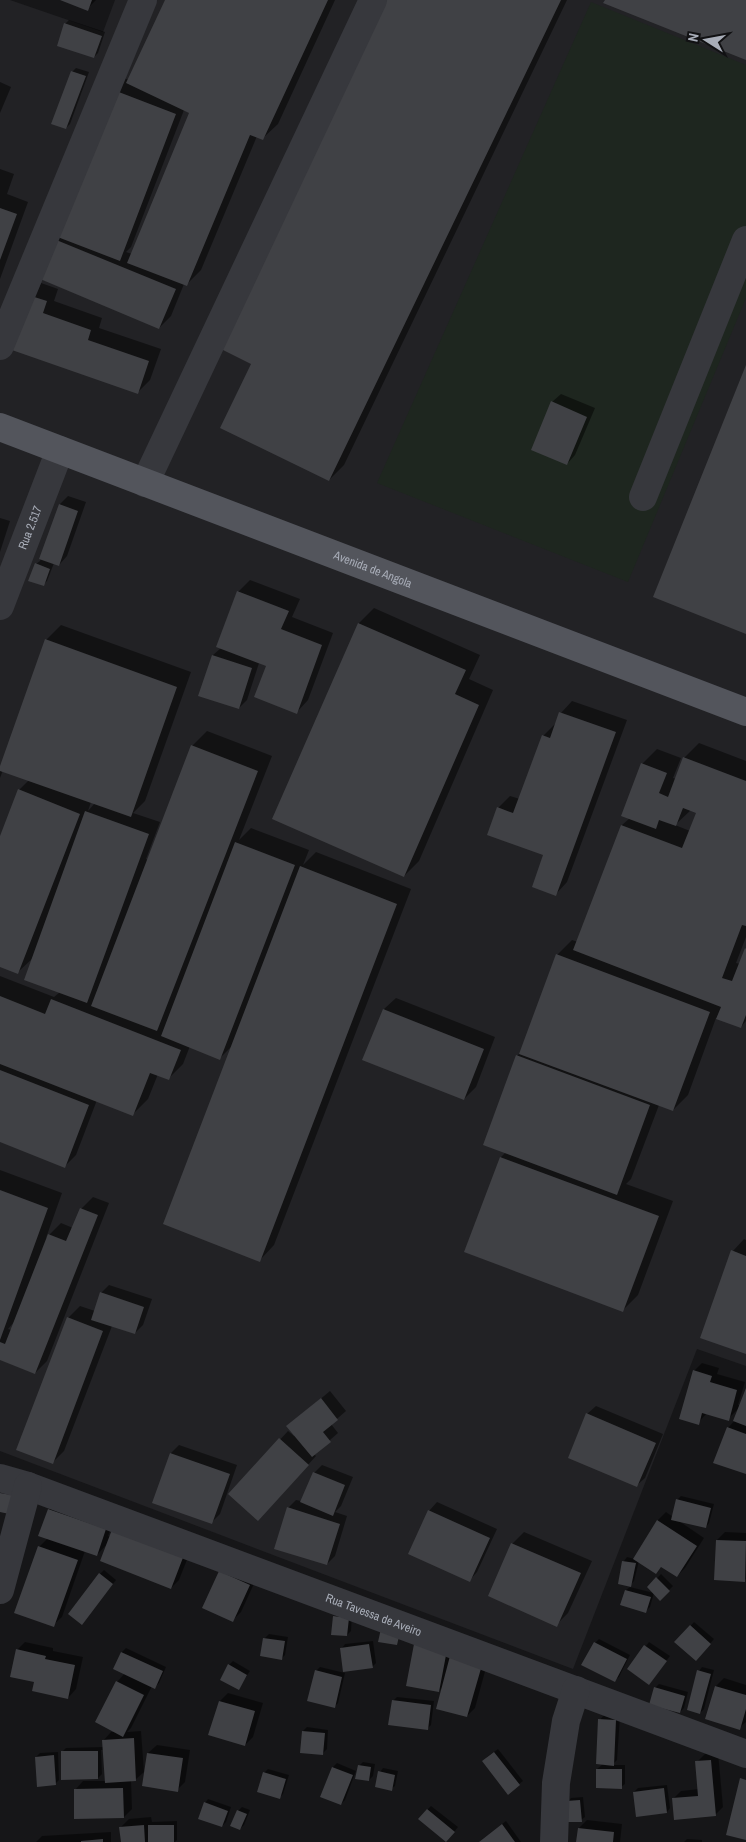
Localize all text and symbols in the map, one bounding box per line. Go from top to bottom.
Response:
north arrow [681,15,731,65]
text: N [684,32,703,43]
street label: Rua 2.517 [15,503,46,552]
street label: Avenida de Angola [330,547,415,592]
street label: Rua Tavessa de Aveiro [323,1590,424,1640]

